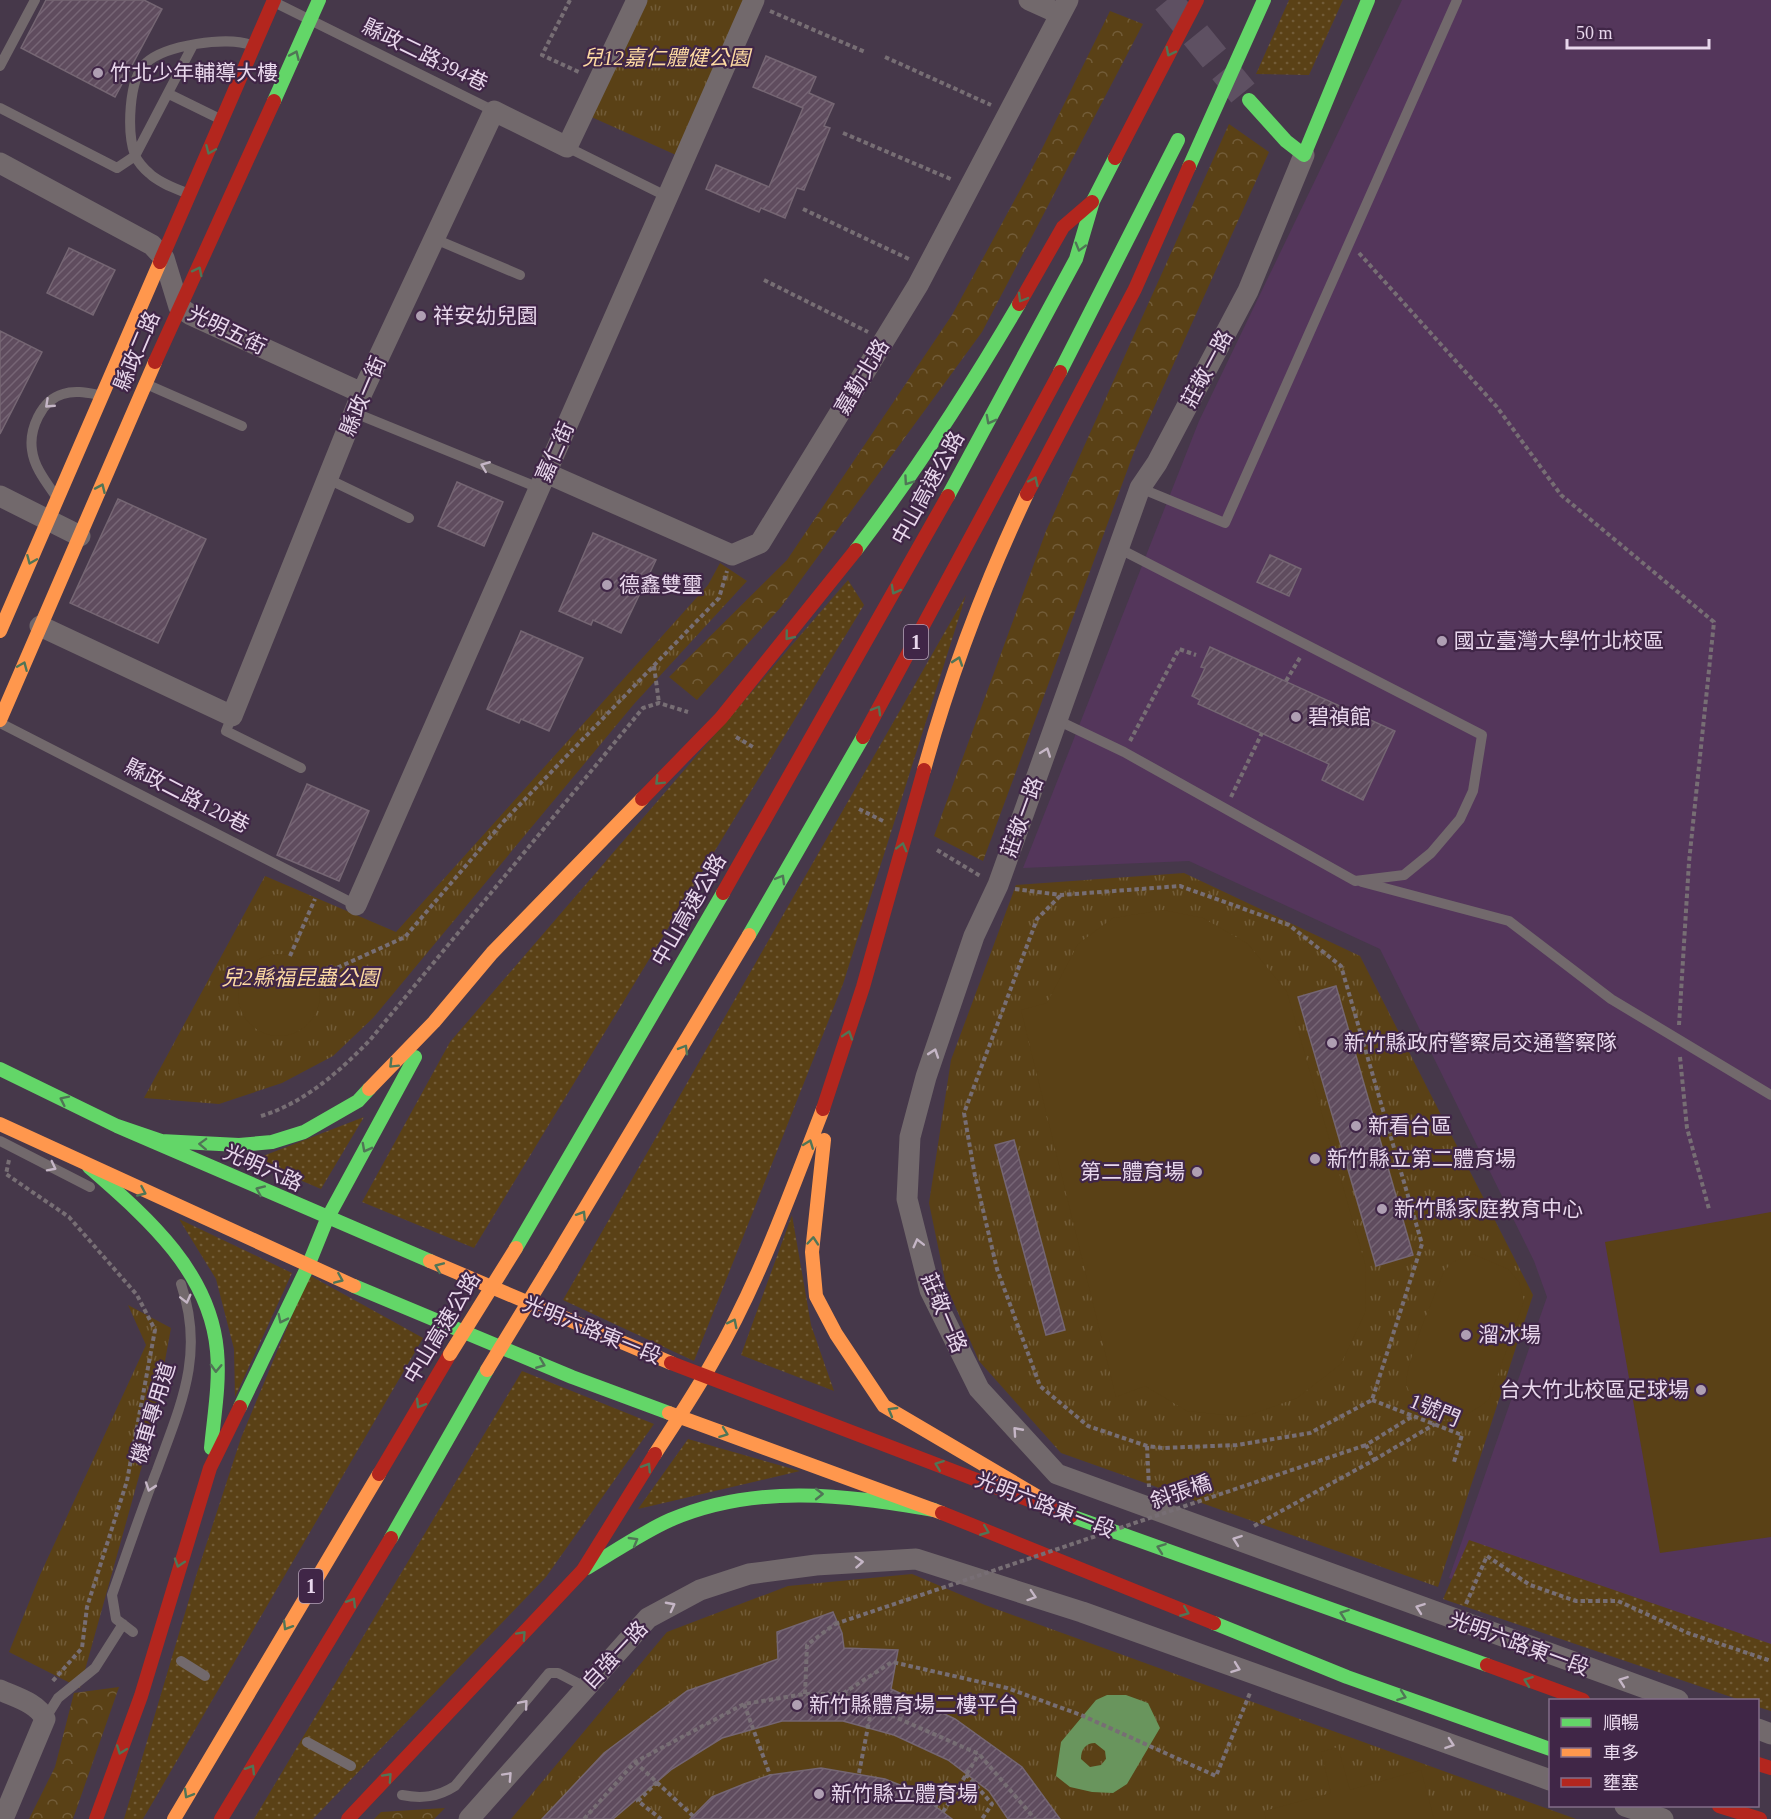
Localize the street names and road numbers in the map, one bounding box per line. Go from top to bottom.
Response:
street label: 縣政二路394巷 [358,14,492,96]
street label: 光明五街 [184,301,270,359]
street label: 縣政二路 [110,308,164,394]
street label: 莊敬一路 [1177,326,1237,412]
street label: 嘉勤北路 [830,335,894,419]
street label: 縣政一街 [336,353,390,439]
street label: 嘉仁街 [531,418,579,486]
street label: 中山高速公路 [887,427,969,549]
road number: 1 [904,625,928,659]
street label: 縣政二路120巷 [121,754,253,838]
street label: 莊敬一路 [996,773,1048,861]
street label: 中山高速公路 [647,849,731,971]
street label: 光明六路 [220,1140,306,1196]
street label: 中山高速公路 [399,1268,485,1388]
street label: 莊敬一路 [917,1270,971,1356]
street label: 光明六路東一段 [519,1291,665,1369]
street label: 機車專用道 [126,1359,180,1467]
street label: 1號門 [1406,1389,1464,1431]
street label: 光明六路東一段 [972,1467,1118,1543]
street label: 斜張橋 [1147,1470,1215,1514]
road number: 1 [299,1569,323,1603]
street label: 光明六路東一段 [1446,1608,1592,1680]
street label: 自強一路 [578,1616,652,1694]

